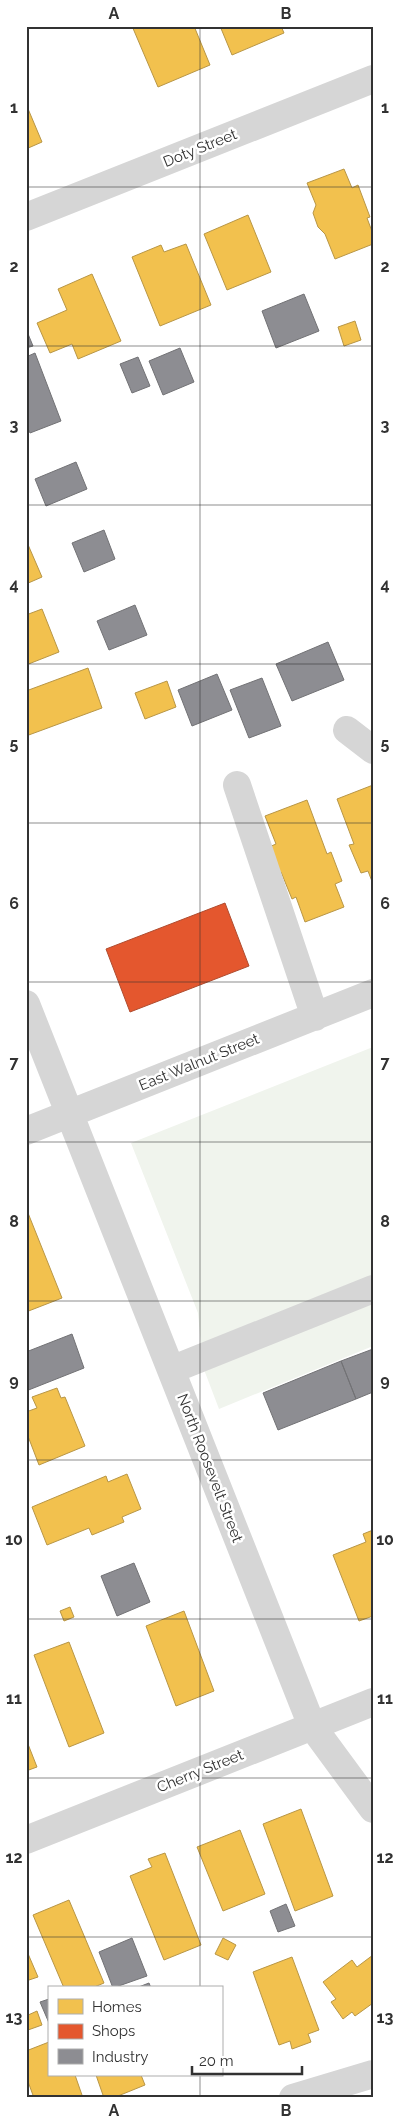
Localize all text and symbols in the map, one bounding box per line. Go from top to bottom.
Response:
text: A [109,4,120,23]
text: B [281,4,292,23]
text: 1 [10,98,18,117]
text: 1 [381,98,389,117]
street label: Doty Street [161,125,239,171]
text: 2 [9,257,19,276]
text: 2 [380,257,390,276]
text: 3 [10,416,19,435]
text: 3 [381,416,390,435]
text: 4 [9,575,19,594]
text: 4 [380,575,390,594]
text: 5 [10,734,19,753]
text: 5 [381,734,390,753]
text: 6 [9,894,19,913]
text: 6 [380,894,390,913]
street label: East Walnut Street [136,1030,262,1094]
text: 7 [10,1053,19,1072]
text: 7 [381,1053,390,1072]
text: 8 [9,1212,19,1231]
text: 8 [380,1212,390,1231]
text: 9 [9,1371,19,1390]
text: 9 [380,1371,390,1390]
street label: North Roosevelt Street [173,1391,247,1545]
text: 10 [5,1530,23,1549]
text: 10 [376,1530,394,1549]
text: 11 [6,1689,22,1708]
text: 11 [377,1689,393,1708]
street label: Cherry Street [154,1746,246,1796]
text: 12 [6,1848,22,1867]
text: 12 [377,1848,393,1867]
legend [48,1986,222,2076]
text: Homes [92,1998,142,2016]
text: 13 [6,2008,22,2027]
text: 13 [377,2008,393,2027]
text: Shops [92,2022,135,2040]
scale bar [192,2044,302,2076]
text: Industry [92,2048,148,2066]
text: 20 m [199,2052,234,2070]
text: A [109,2101,120,2120]
text: B [281,2101,292,2120]

